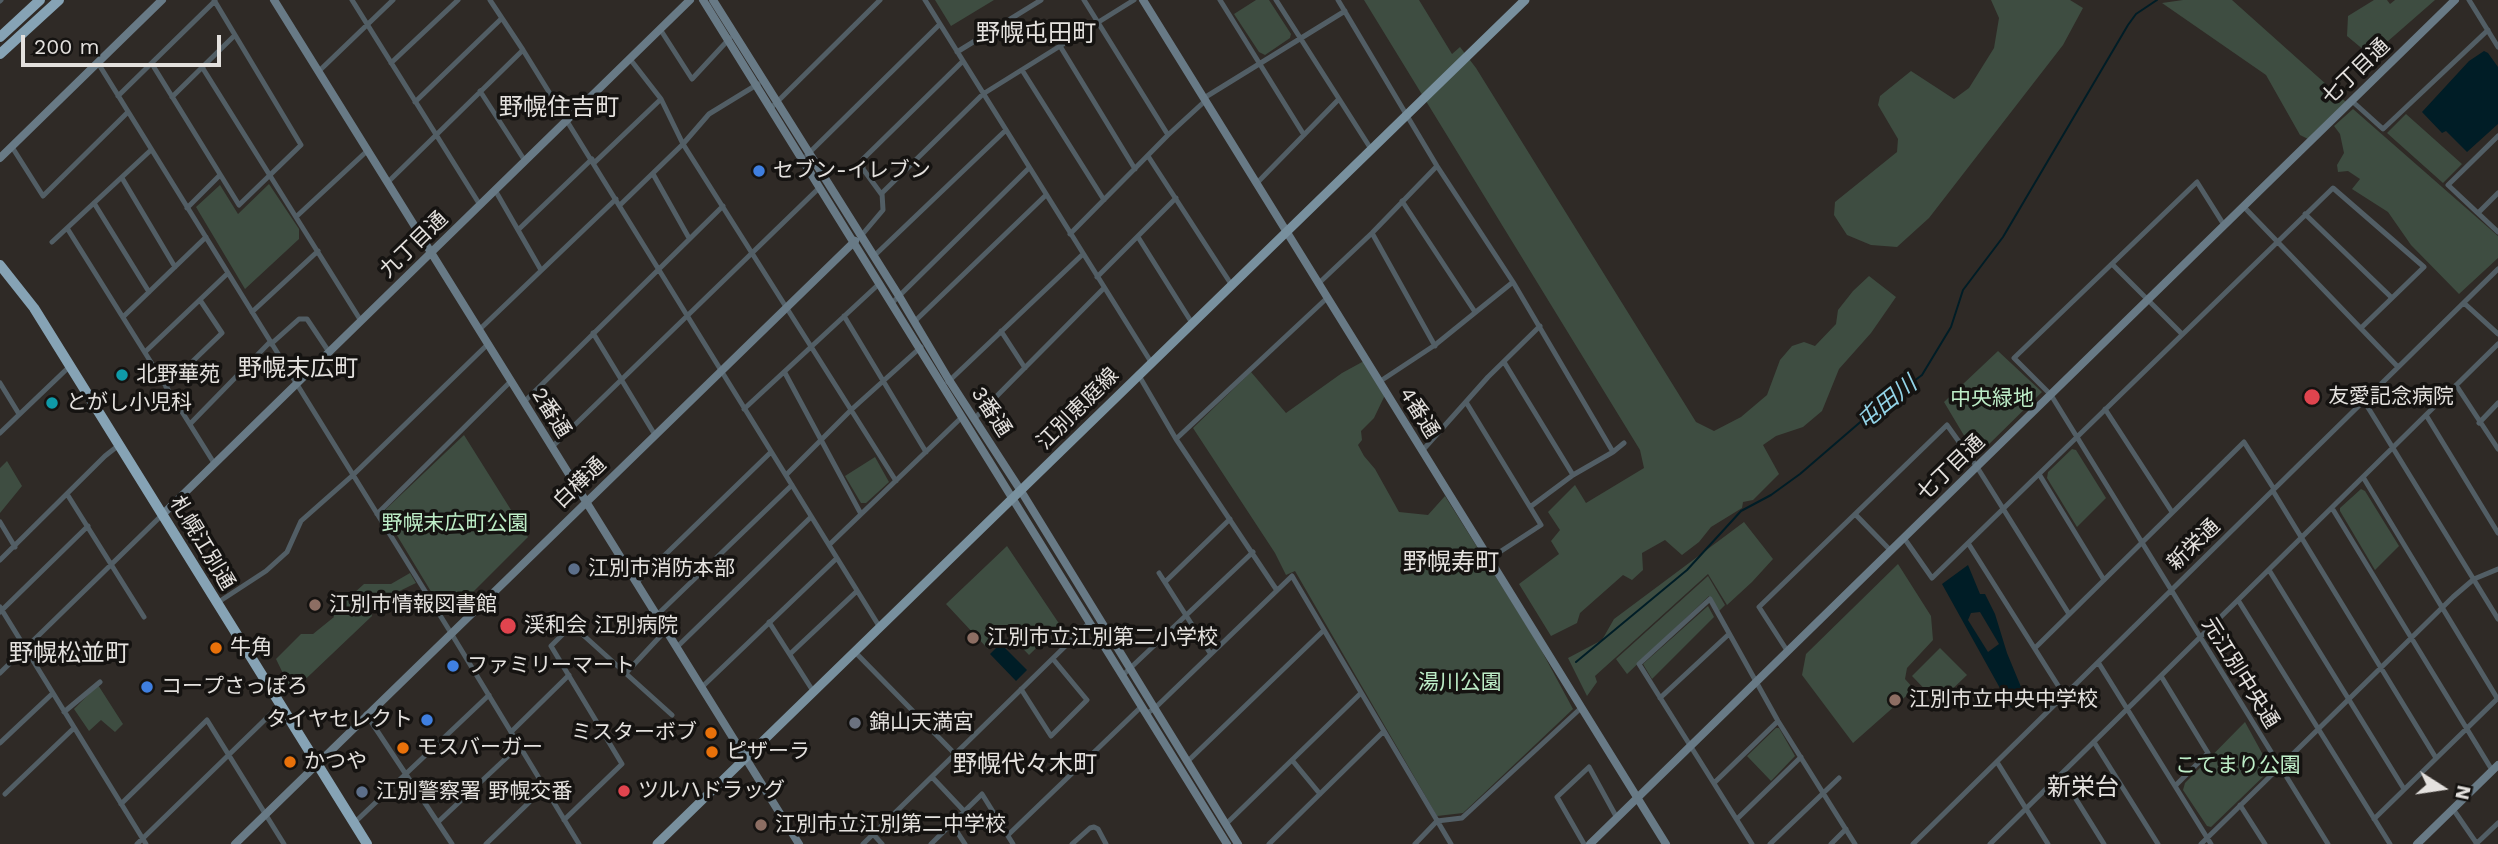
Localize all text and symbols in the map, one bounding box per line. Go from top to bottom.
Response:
district label: 野幌屯田町 [976,20,1096,48]
scale bar [24,21,224,65]
text: 200 m [34,34,100,59]
street label: 七丁目通 [2317,34,2395,110]
district label: 野幌住吉町 [499,94,619,122]
place label: セブン-イレブン [773,158,931,184]
marker: セブン-イレブン [751,163,767,179]
street label: 九丁目通 [375,207,453,283]
district label: 野幌末広町 [238,355,358,383]
place label: 北野華苑 [136,362,220,388]
street label: 江別恵庭線 [1032,363,1124,455]
marker: 北野華苑 [114,367,130,383]
water label: 屯田川 [1852,371,1922,435]
street label: 3番通 [966,382,1016,442]
street label: 2番通 [526,383,576,443]
street label: 4番通 [1394,383,1444,443]
place label: 友愛記念病院 [2328,384,2454,410]
park label: 中央緑地 [1950,386,2034,412]
marker: 友愛記念病院 [2302,387,2322,407]
place label: とがし小児科 [66,390,192,416]
marker: とがし小児科 [44,395,60,411]
street label: 七丁目通 [1912,430,1990,506]
street label: 白樺通 [549,452,611,514]
street label: 札幌江別通 [164,492,240,594]
park label: 野幌末広町公園 [382,511,528,537]
street label: 新栄通 [2163,514,2225,576]
district label: 野幌寿町 [1403,549,1499,577]
place label: 江別市消防本部 [588,556,735,582]
marker: 江別市消防本部 [566,561,582,577]
place label: 江別市情報図書館 [329,592,497,618]
marker: 江別市情報図書館 [307,597,323,613]
place label: 渓和会 江別病院 [524,613,678,639]
street label: 元江別中央通 [2196,613,2284,733]
marker: 渓和会 江別病院 [498,616,518,636]
place label: 江別市立江別第二小学校 [987,625,1218,651]
marker: 江別市立江別第二小学校 [965,630,981,646]
place label: 牛角 [230,635,272,661]
district label: 野幌松並町 [9,640,129,668]
marker: 牛角 [208,640,224,656]
place label: ファミリーマート [467,653,635,679]
marker: ファミリーマート [445,658,461,674]
park label: 湯川公園 [1418,670,1502,696]
place label: コープさっぽろ [161,674,308,700]
marker: コープさっぽろ [139,679,155,695]
place label: 江別市立中央中学校 [1909,687,2098,713]
marker: 江別市立中央中学校 [1887,692,1903,708]
place label: タイヤセレクト [266,707,413,733]
place label: 錦山天満宮 [869,710,974,736]
marker: タイヤセレクト [419,712,435,728]
marker: 錦山天満宮 [847,715,863,731]
place label: ミスターボブ [571,720,697,746]
marker: ミスターボブ [703,725,719,741]
place label: モスバーガー [417,735,543,761]
place label: ピザーラ [726,739,810,765]
marker: モスバーガー [395,740,411,756]
marker: ピザーラ [704,744,720,760]
place label: かつや [304,749,367,775]
district label: 野幌代々木町 [953,751,1097,779]
park label: こてまり公園 [2175,753,2301,779]
north arrow [2407,753,2477,823]
marker: かつや [282,754,298,770]
district label: 新栄台 [2047,774,2119,802]
place label: ツルハドラッグ [638,778,785,804]
place label: 江別警察署 野幌交番 [376,779,572,805]
marker: ツルハドラッグ [616,783,632,799]
text: N [2450,783,2476,802]
marker: 江別警察署 野幌交番 [354,784,370,800]
place label: 江別市立江別第二中学校 [775,812,1006,838]
marker: 江別市立江別第二中学校 [753,817,769,833]

